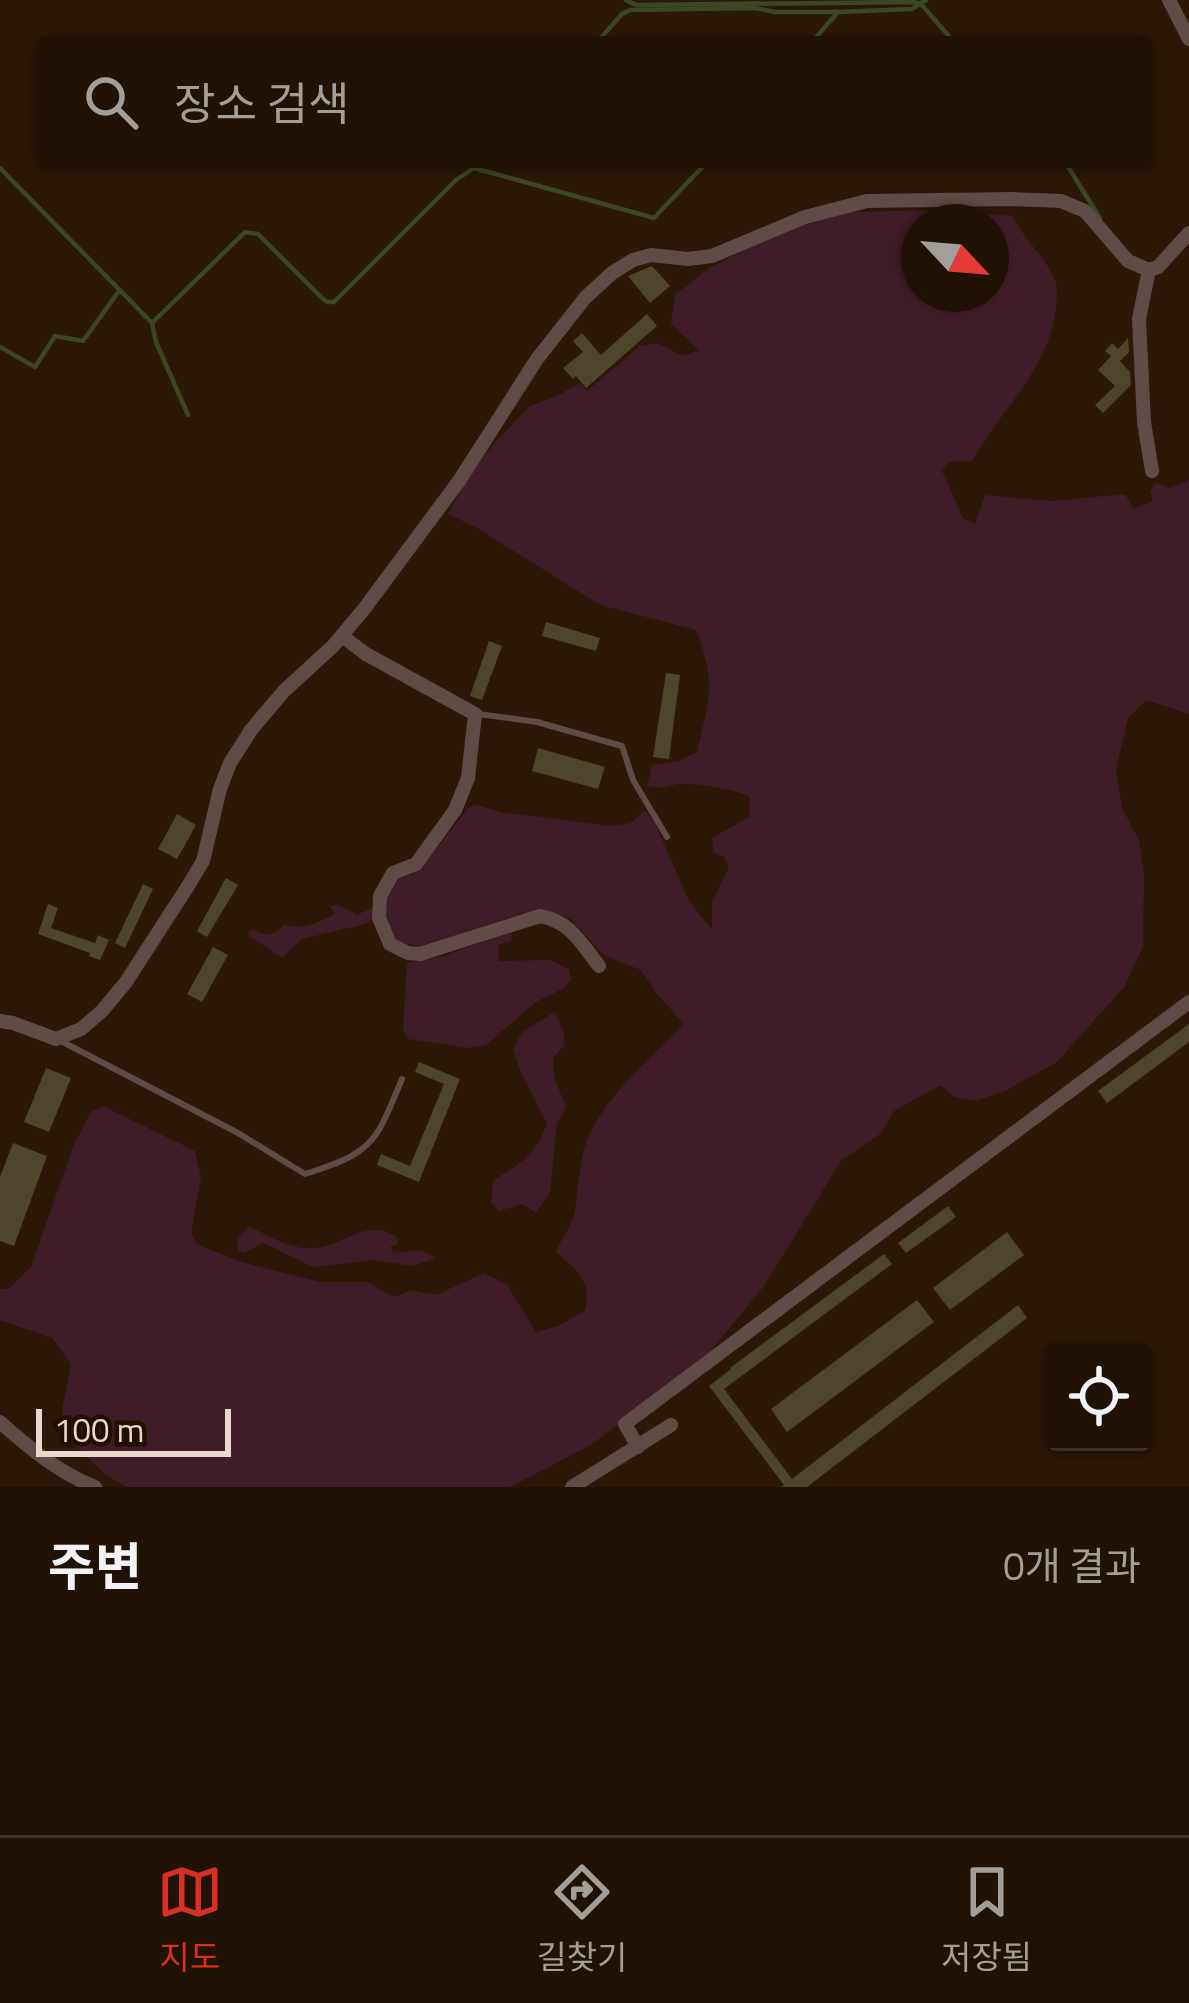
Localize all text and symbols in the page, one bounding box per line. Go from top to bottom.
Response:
search box [36,36,1153,168]
icon: search [78,69,144,135]
text: 장소 검색 [174,69,350,137]
north arrow [901,204,1009,312]
map controls [1045,1343,1153,1451]
button: locate [1045,1343,1153,1451]
scale bar [36,1403,231,1456]
text: 100 m [54,1405,144,1455]
text: 주변 [48,1527,142,1605]
text: 0개 결과 [1003,1536,1141,1595]
tab: 지도 [157,1859,223,1982]
tab: 길찾기 [536,1859,627,1982]
tab: 저장됨 [941,1859,1032,1982]

